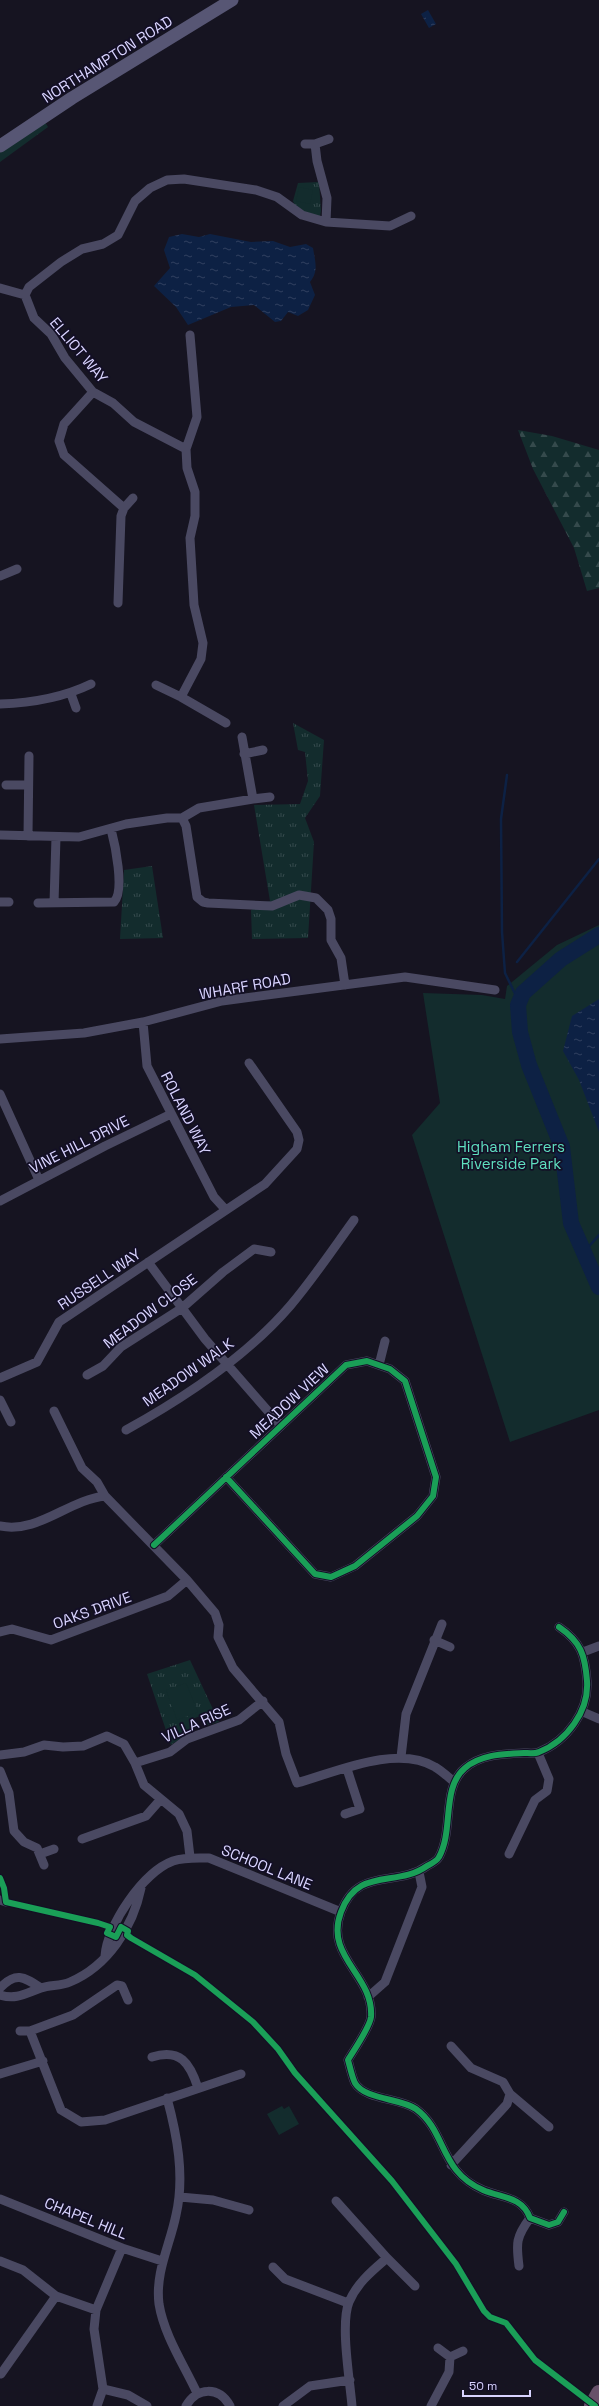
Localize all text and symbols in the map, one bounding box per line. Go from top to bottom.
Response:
street label: NORTHAMPTON ROAD [38,11,176,107]
street label: ELLIOT WAY [46,313,112,387]
street label: WHARF ROAD [198,969,292,1003]
street label: ROLAND WAY [157,1068,215,1158]
street label: VINE HILL DRIVE [26,1111,132,1177]
park label: Higham Ferrers Riverside Park [457,1137,565,1173]
street label: RUSSELL WAY [54,1244,144,1314]
street label: MEADOW CLOSE [99,1269,201,1353]
street label: MEADOW WALK [139,1334,237,1410]
street label: MEADOW VIEW [245,1359,333,1443]
street label: OAKS DRIVE [50,1587,134,1633]
street label: VILLA RISE [159,1699,233,1747]
street label: SCHOOL LANE [219,1840,315,1894]
street label: CHAPEL HILL [42,2193,130,2243]
scale bar [463,2372,530,2398]
text: 50 m [469,2378,497,2394]

